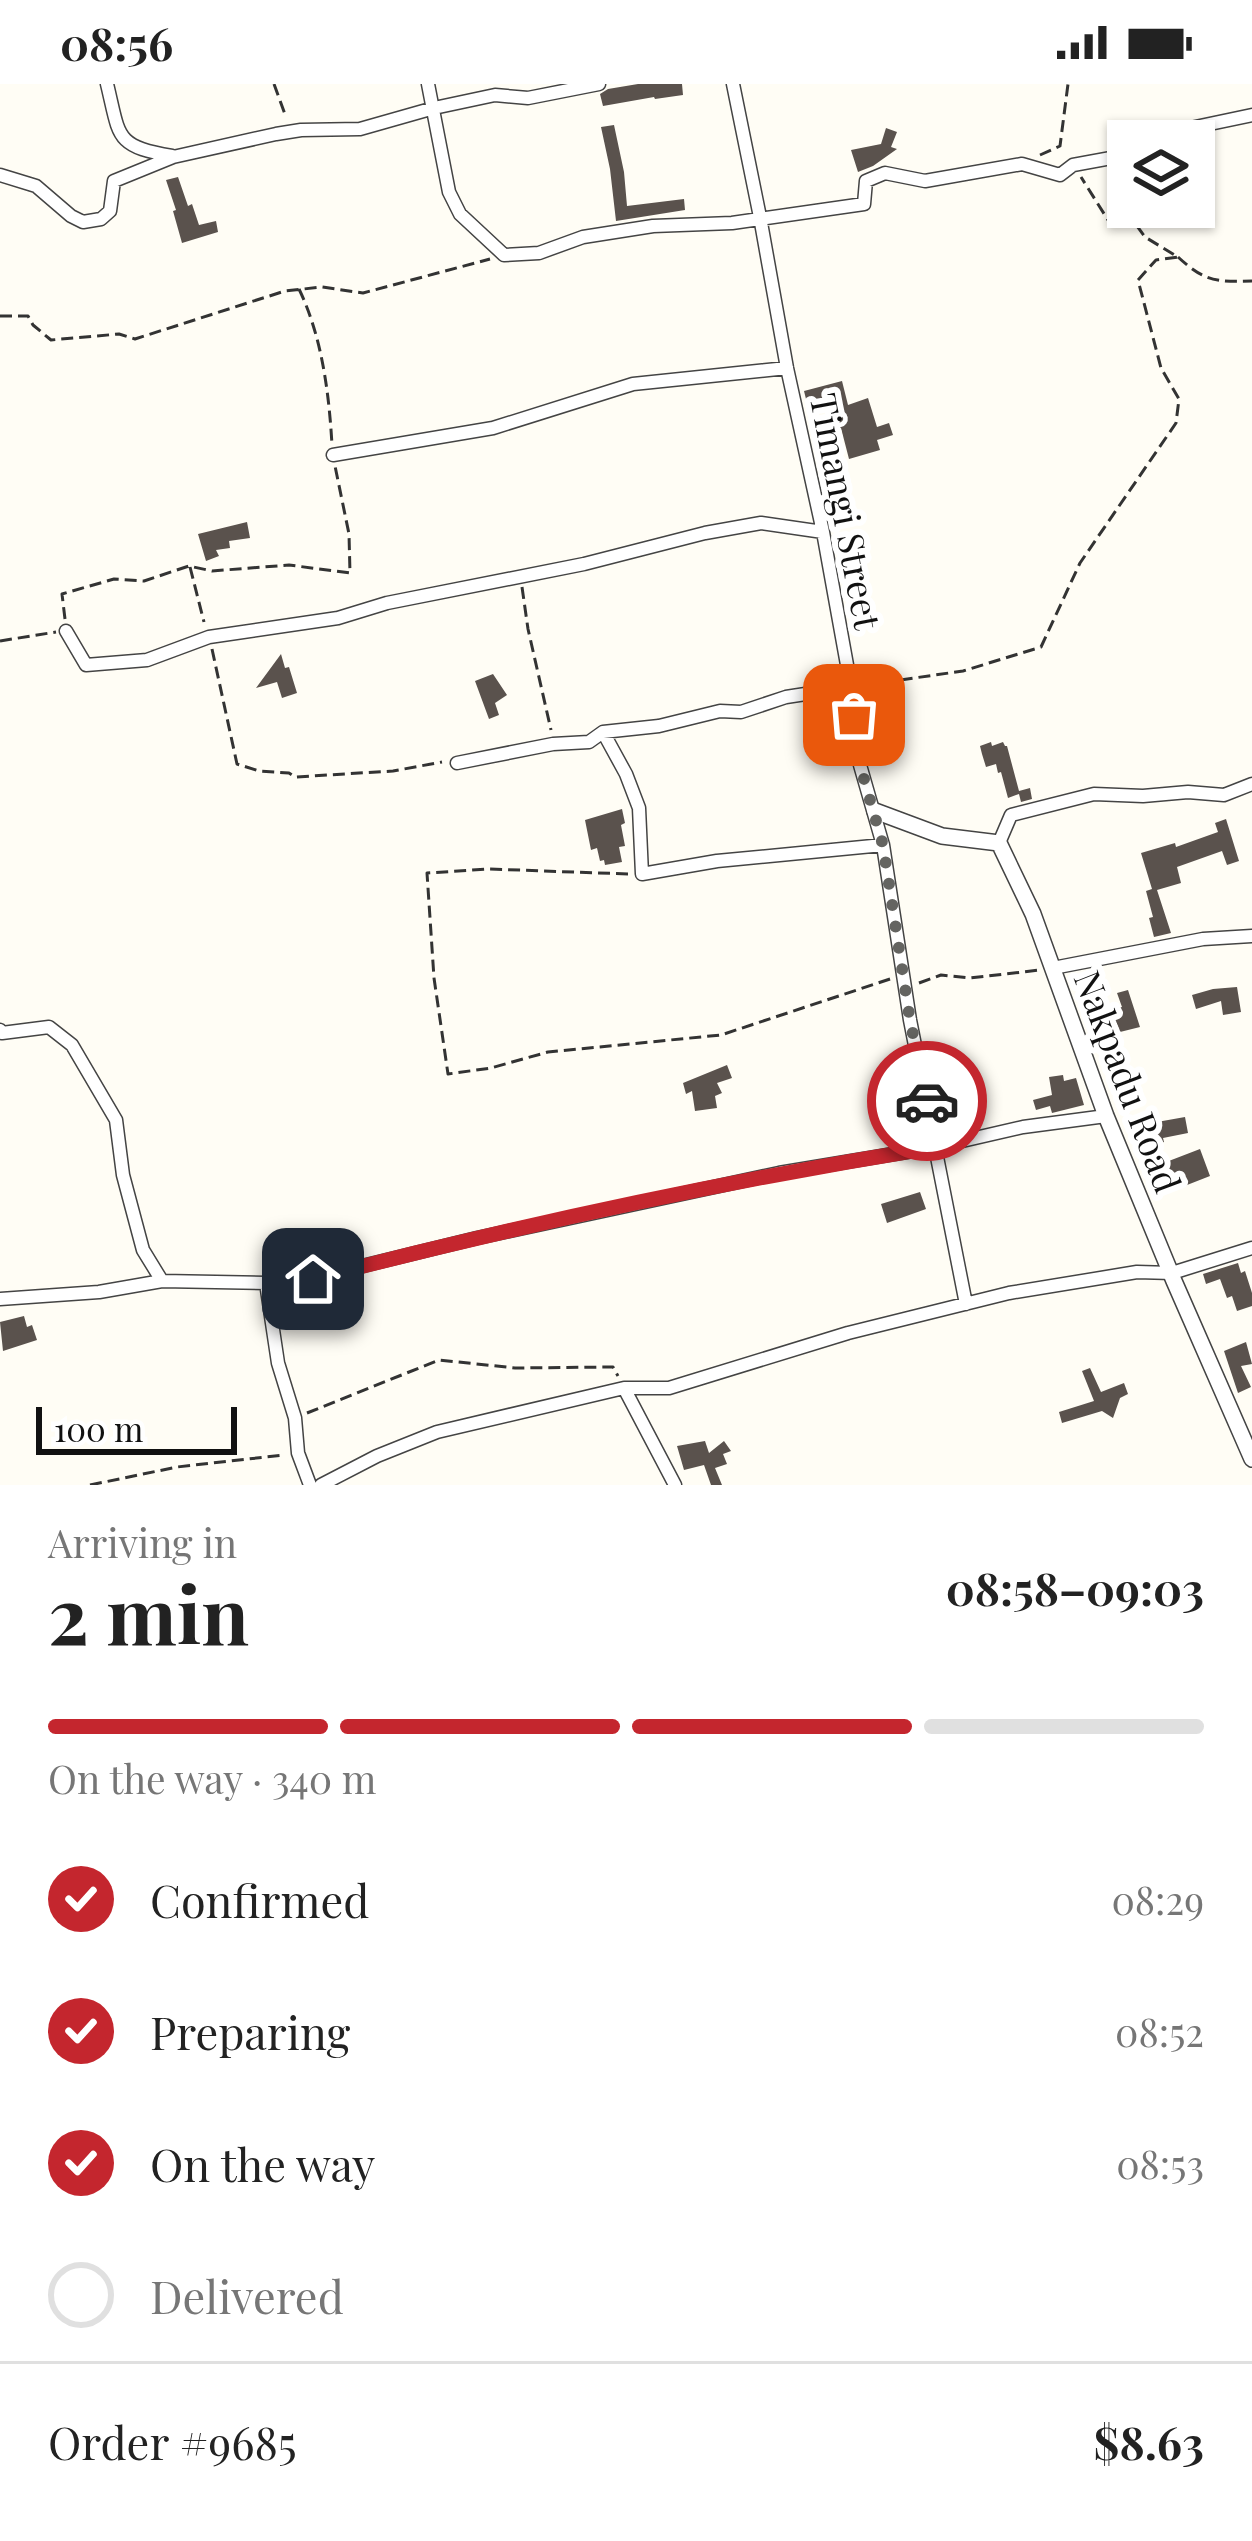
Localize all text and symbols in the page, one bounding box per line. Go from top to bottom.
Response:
text: 08:56 [60,12,173,72]
map controls [1107,120,1215,228]
button: layers [1107,120,1215,228]
street label: Timangi Street [801,389,894,634]
pin [803,664,905,766]
icon: bag [821,682,887,748]
street label: Nakpadu Road [1065,963,1193,1199]
courier [867,1041,987,1161]
icon: car [894,1068,960,1134]
pin [262,1228,364,1330]
icon: home [280,1246,346,1312]
scale bar [36,1401,237,1454]
text: 100 m [54,1406,143,1450]
text: Arriving in [48,1516,237,1568]
text: 08:58–09:03 [946,1557,1204,1617]
text: 2 min [48,1561,249,1665]
text: On the way · 340 m [48,1752,377,1804]
icon: check [48,1866,114,1932]
text: Confirmed [150,1869,369,1929]
text: 08:29 [1111,1873,1204,1925]
icon: check [48,1998,114,2064]
text: Preparing [150,2001,350,2061]
text: 08:52 [1115,2005,1204,2057]
icon: check [48,2130,114,2196]
text: On the way [150,2133,375,2193]
text: 08:53 [1116,2137,1204,2189]
text: Delivered [150,2265,344,2325]
text: Order #9685 [48,2411,297,2471]
text: $8.63 [1094,2411,1204,2471]

